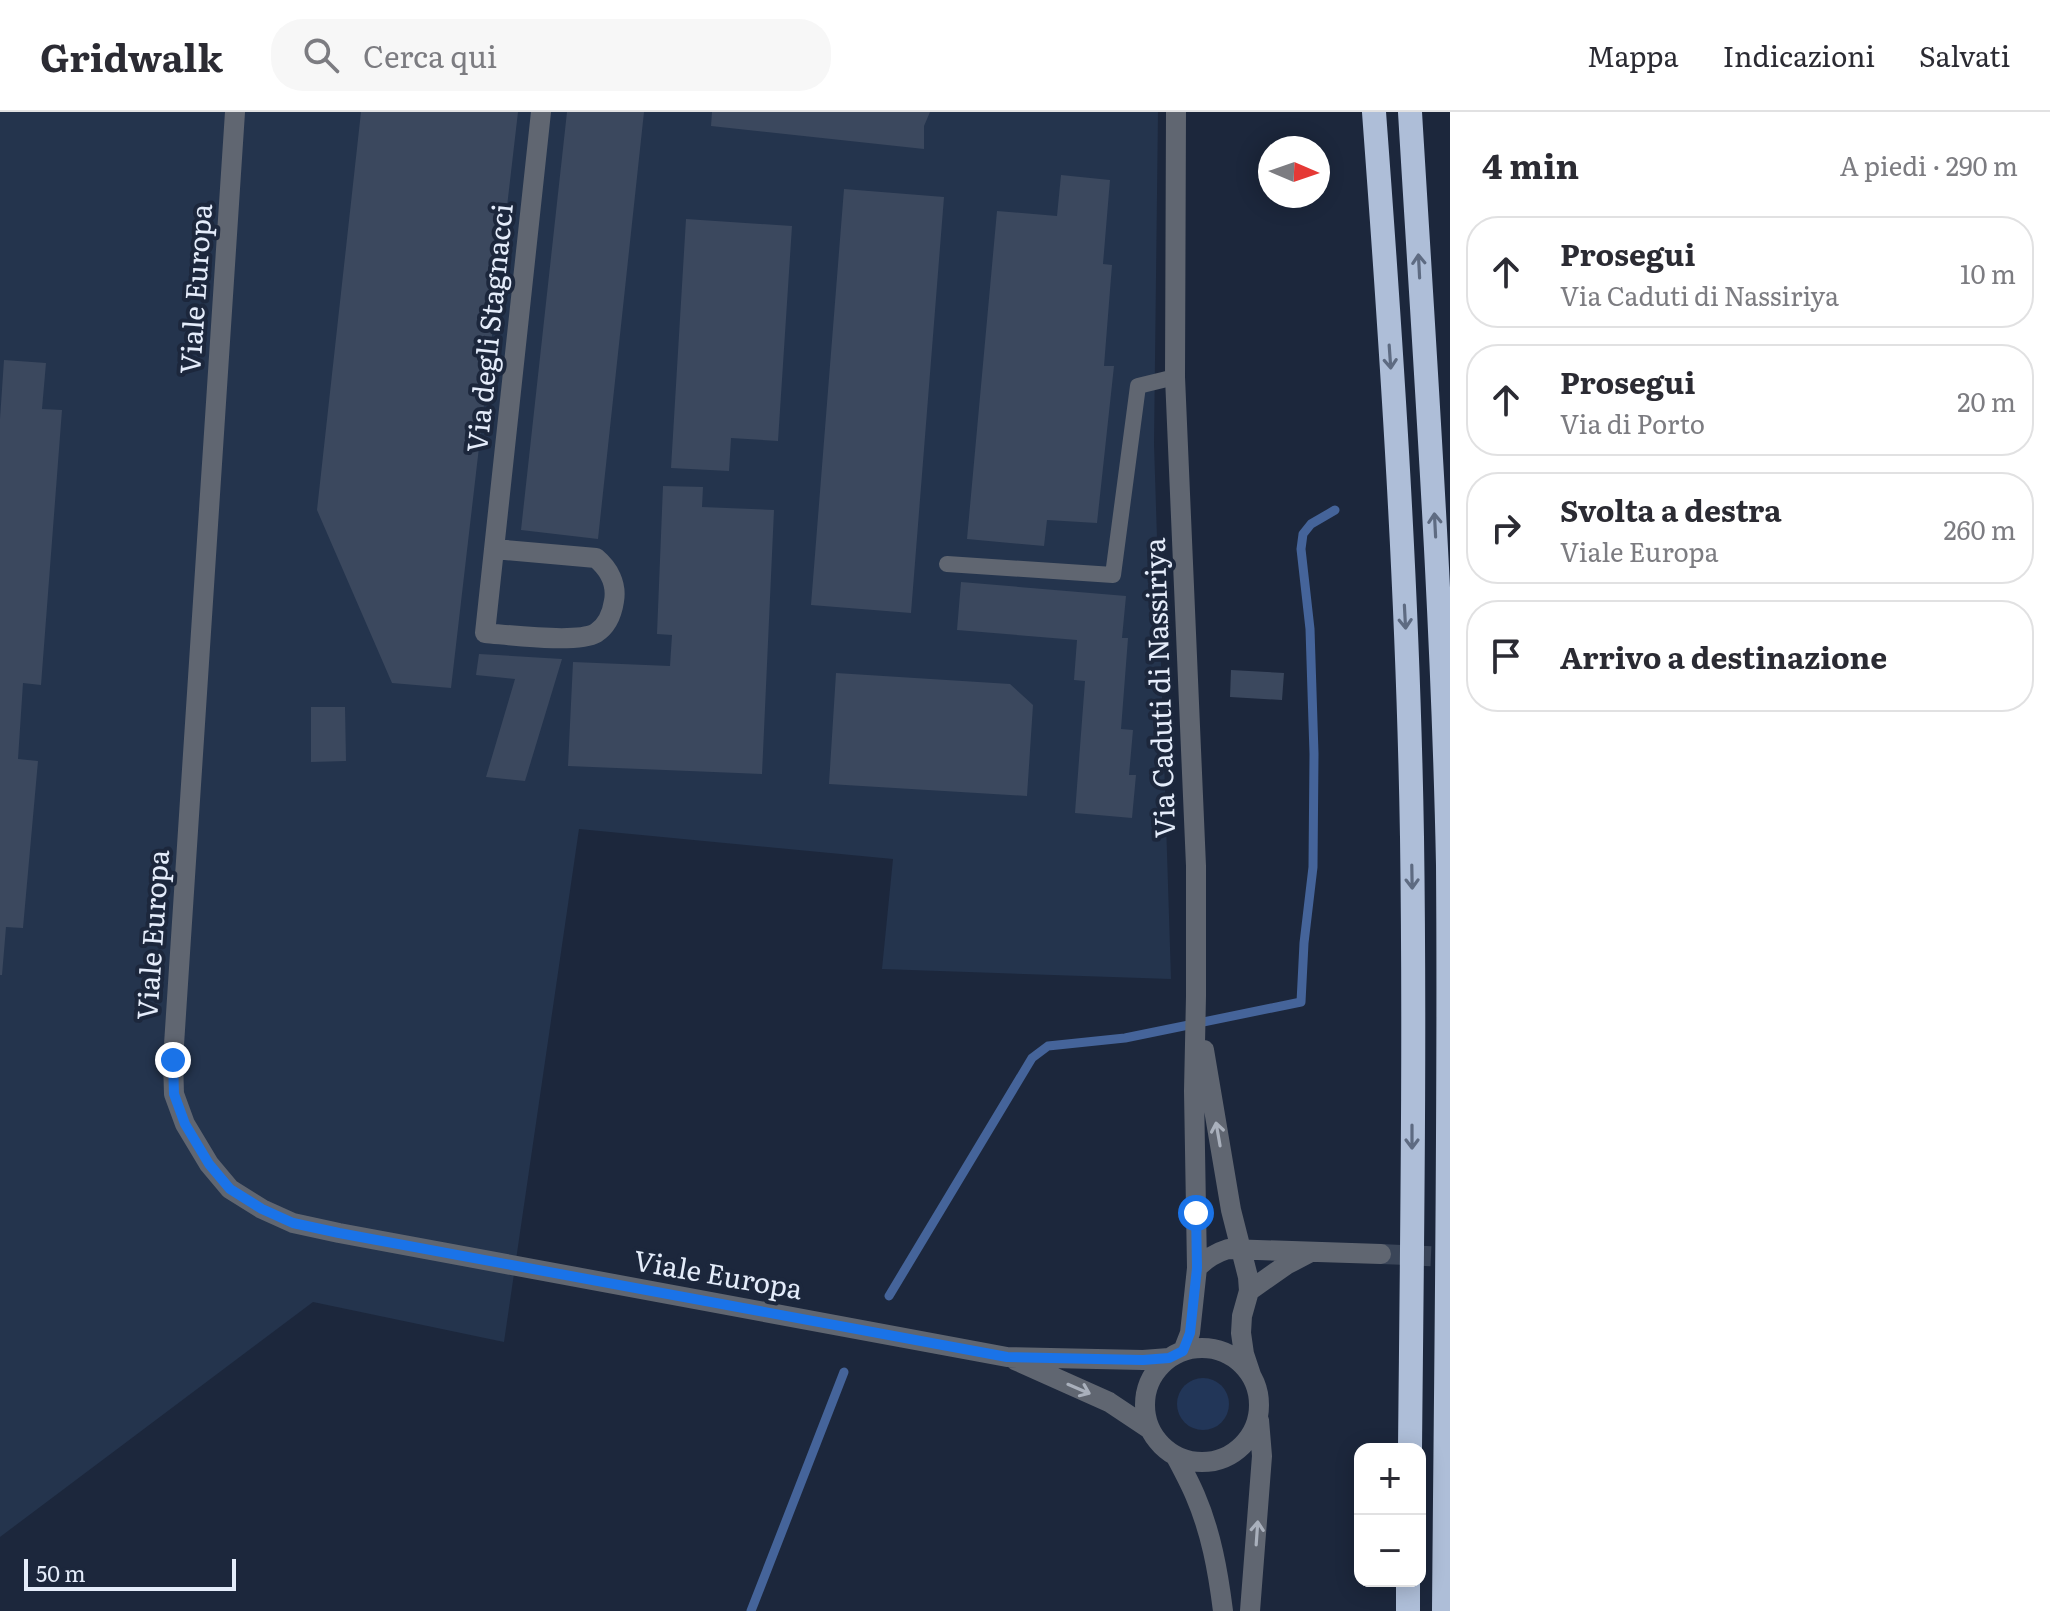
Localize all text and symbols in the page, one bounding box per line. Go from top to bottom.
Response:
search box [271,19,831,91]
text: Gridwalk [40,27,223,84]
icon: search [299,33,343,77]
text: Cerca qui [363,33,497,77]
text: Mappa [1587,34,1679,76]
text: Indicazioni [1723,34,1875,76]
text: Salvati [1919,34,2010,76]
north arrow [1258,136,1330,208]
text: 4 min [1482,139,1579,189]
text: A piedi · 290 m [1840,145,2018,184]
street label: Via degli Stagnacci [454,201,522,454]
street label: Viale Europa [167,202,221,375]
text: Prosegui [1560,231,1695,275]
icon: ahead [1484,250,1528,294]
one-way arrow [1411,253,1426,280]
text: 10 m [1960,253,2016,292]
text: Via Caduti di Nassiriya [1560,275,1839,314]
one-way arrow [1383,344,1398,370]
text: Prosegui [1560,359,1695,403]
icon: ahead [1484,378,1528,422]
text: 20 m [1957,381,2016,420]
text: Via di Porto [1560,403,1705,442]
text: Svolta a destra [1560,487,1782,531]
icon: right [1484,506,1528,550]
text: 260 m [1943,509,2016,548]
one-way arrow [1427,512,1442,539]
text: Viale Europa [1560,531,1719,570]
street label: Via Caduti di Nassiriya [1132,537,1184,839]
one-way arrow [1397,603,1412,630]
icon: arrive [1484,634,1528,678]
text: Arrivo a destinazione [1560,634,1887,678]
street label: Viale Europa [124,848,178,1021]
one-way arrow [1404,863,1420,890]
route end [155,1042,191,1078]
one-way arrow [1210,1121,1225,1147]
one-way arrow [1405,1123,1420,1150]
route start [1178,1195,1214,1231]
street label: Viale Europa [631,1238,806,1309]
one-way arrow [1066,1382,1091,1397]
map controls [1354,1443,1426,1587]
button: + [1354,1443,1426,1515]
button: − [1354,1515,1426,1587]
one-way arrow [1250,1520,1265,1547]
scale bar [24,1555,236,1591]
text: 50 m [36,1556,86,1589]

